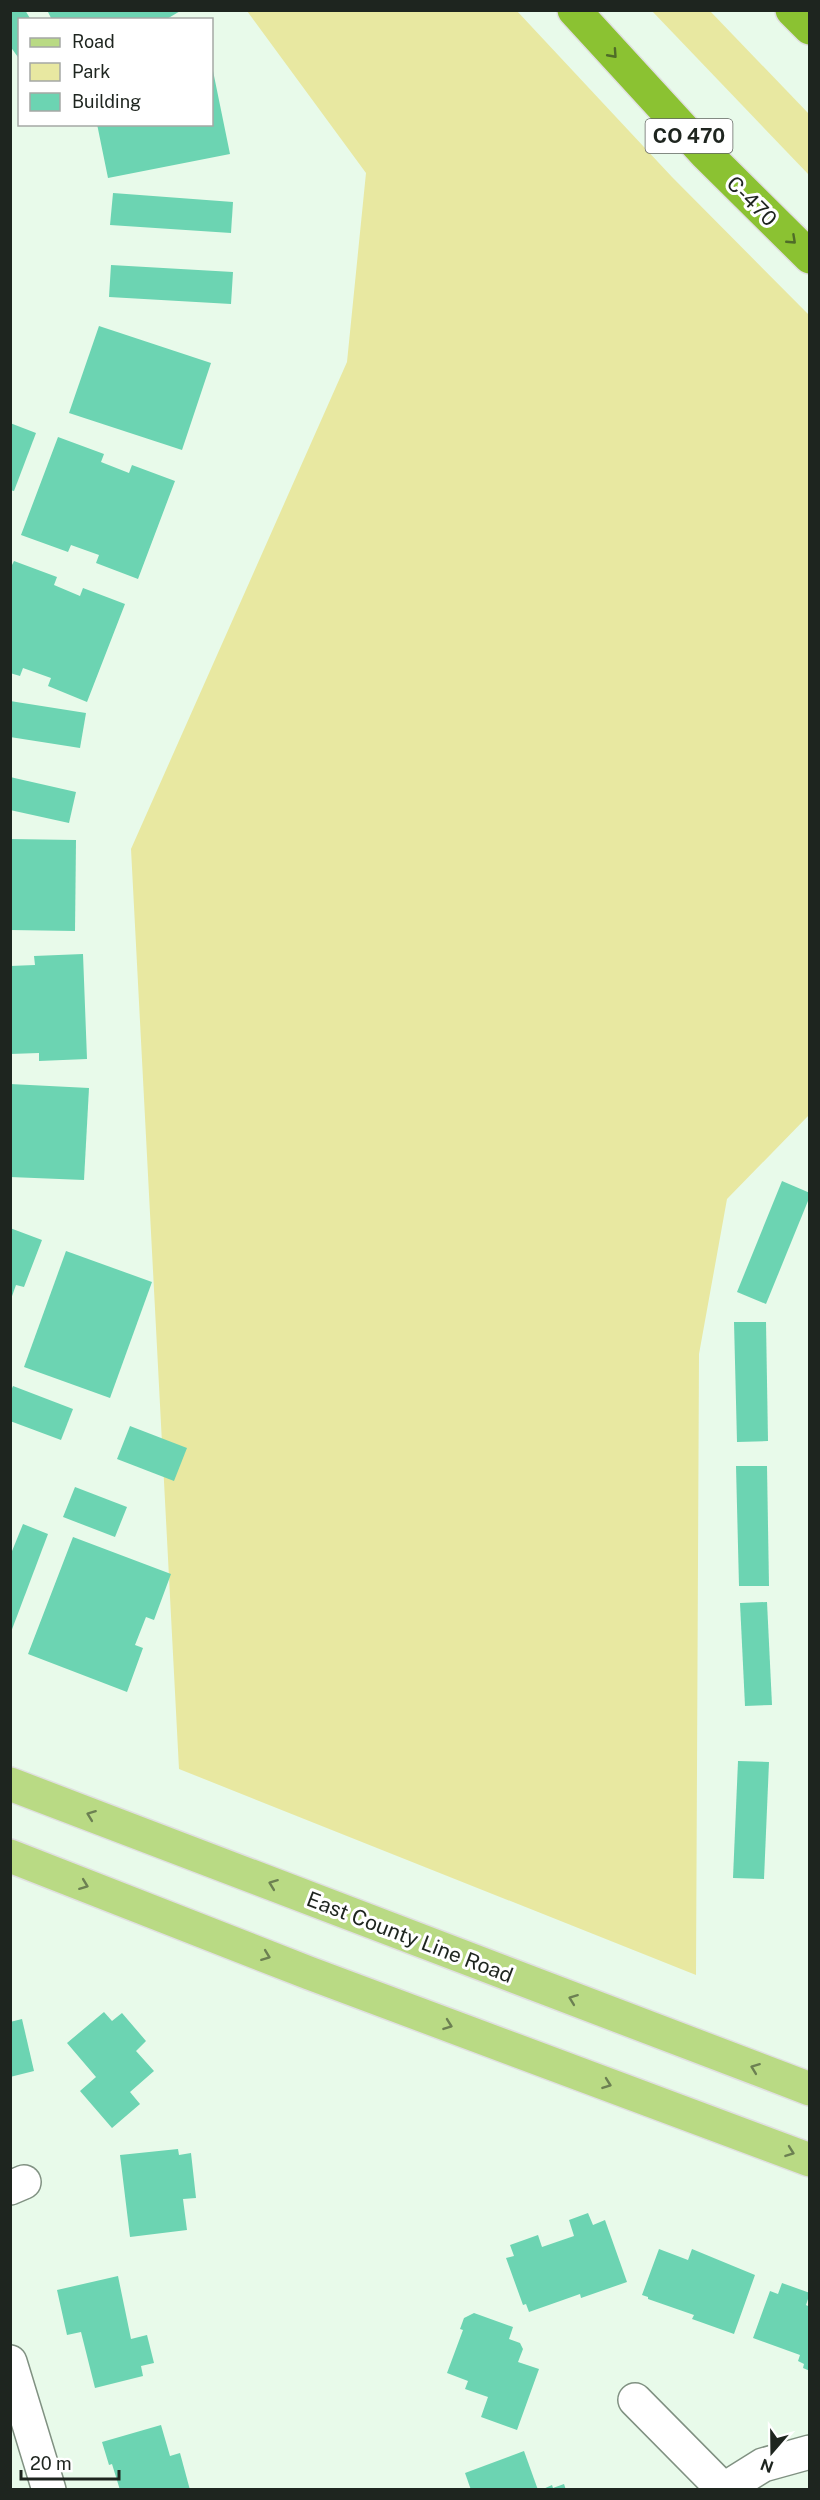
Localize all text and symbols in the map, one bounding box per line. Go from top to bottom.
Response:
legend [18,18,213,126]
text: Road [72,31,115,52]
one-way arrow [606,47,617,58]
text: Park [72,61,110,82]
text: Building [72,91,141,112]
road number: CO 470 [646,119,732,153]
street label: C-470 [722,171,782,231]
one-way arrow [785,233,796,244]
one-way arrow [86,1810,97,1822]
one-way arrow [78,1878,89,1890]
one-way arrow [268,1879,279,1892]
street label: East County Line Road [303,1886,517,1988]
one-way arrow [260,1949,271,1961]
one-way arrow [568,1994,579,2006]
one-way arrow [442,2018,453,2031]
one-way arrow [750,2063,761,2076]
one-way arrow [601,2077,612,2090]
one-way arrow [784,2145,795,2158]
north arrow [742,2422,802,2482]
scale bar [21,2443,118,2481]
text: 20 m [30,2453,72,2474]
text: N [758,2455,776,2477]

